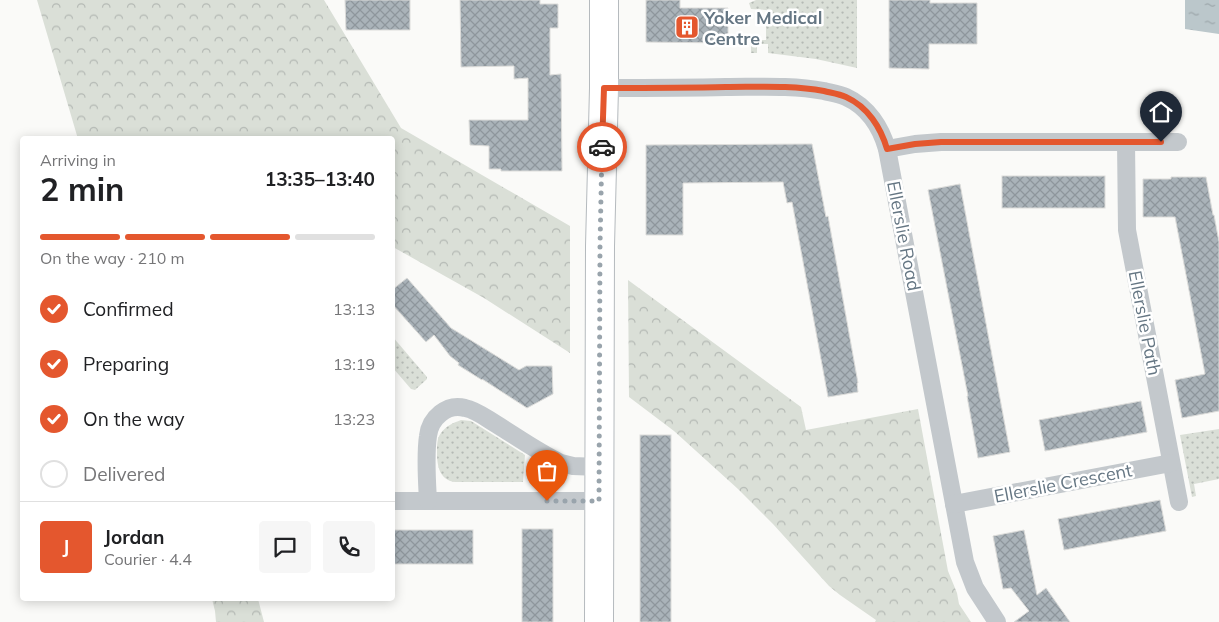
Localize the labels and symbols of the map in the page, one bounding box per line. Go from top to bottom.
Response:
place label: Yoker Medical Centre [703,6,822,50]
building icon: Yoker Medical Centre [674,14,700,40]
pin [1140,91,1182,142]
courier [577,122,627,172]
street label: Ellerslie Road [882,179,926,293]
street label: Ellerslie Path [1124,269,1166,377]
pin [526,450,568,501]
street label: Ellerslie Crescent [992,458,1134,508]

